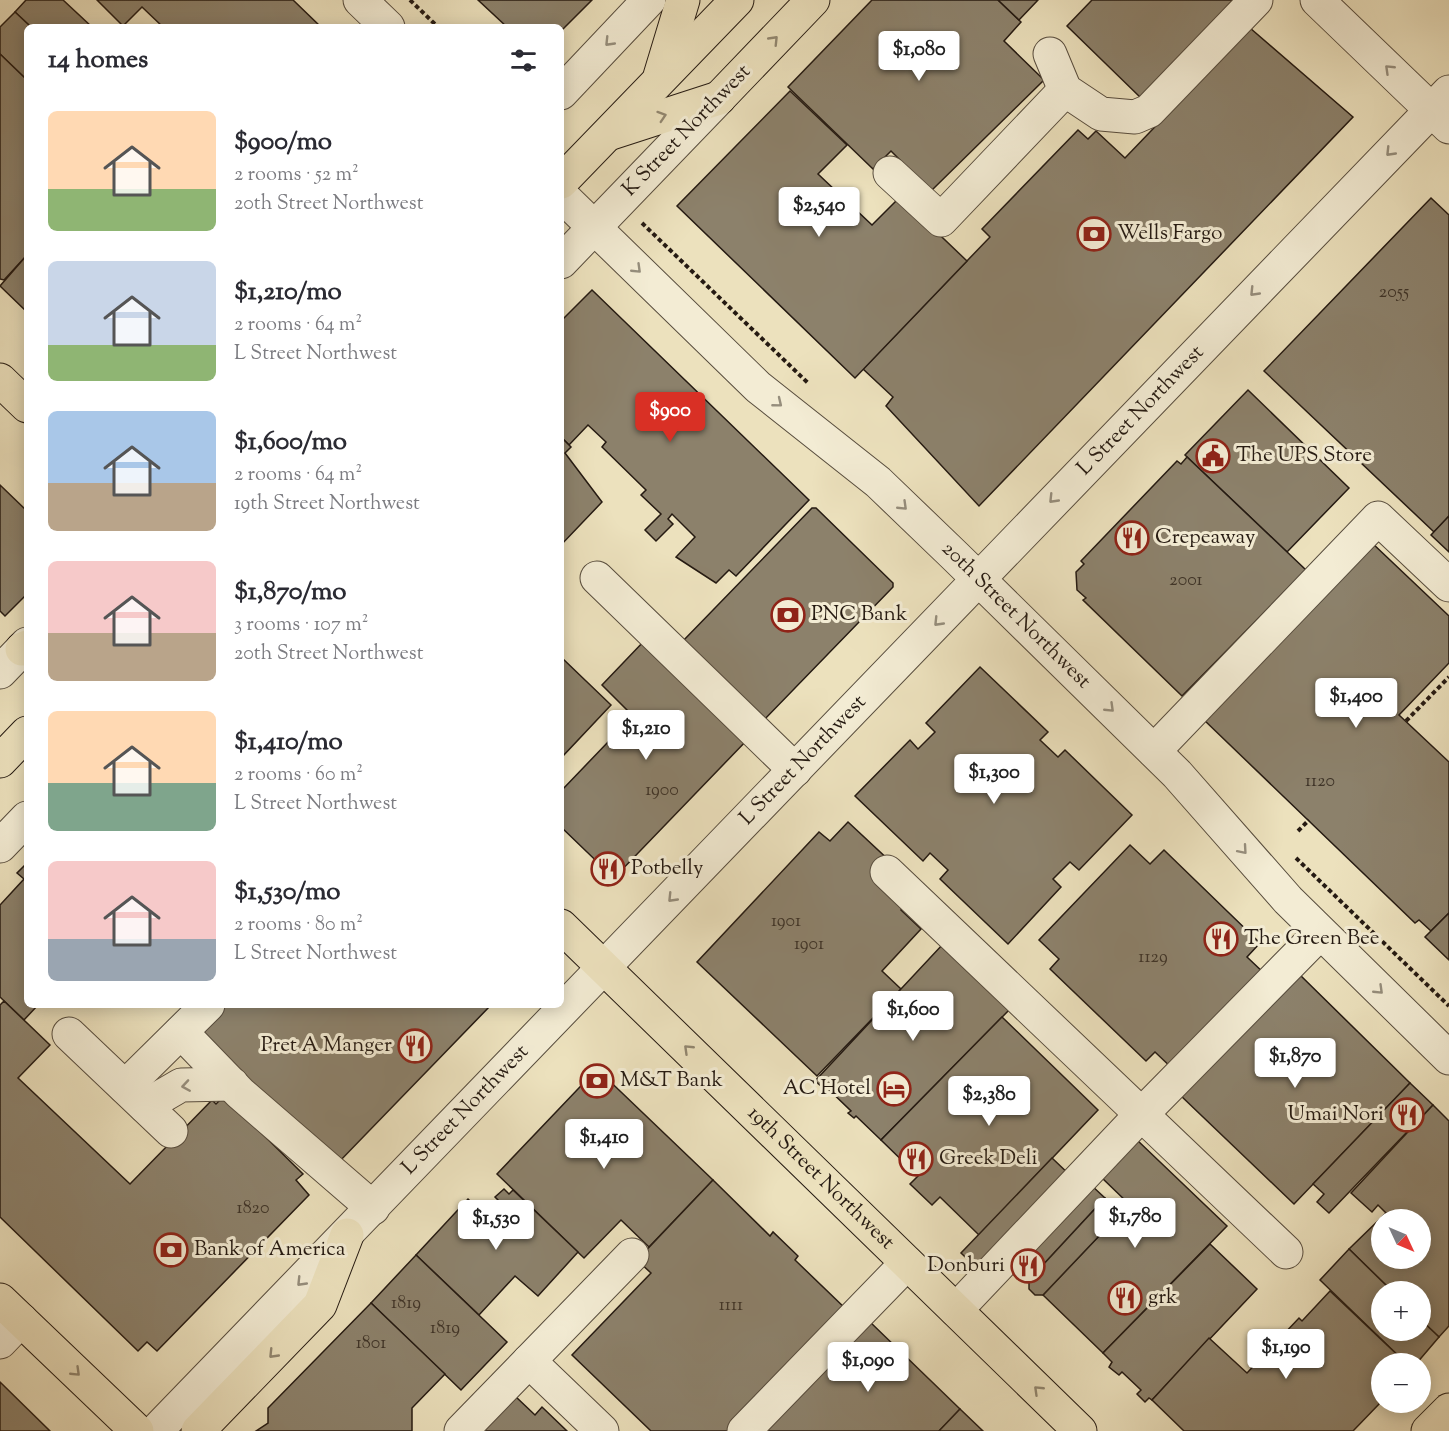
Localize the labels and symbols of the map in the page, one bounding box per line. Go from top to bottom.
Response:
pin: $1,080 [870,31,968,82]
one-way arrow [605,35,616,46]
one-way arrow [767,37,778,48]
street label: K Street Northwest [616,58,758,204]
one-way arrow [1385,65,1395,76]
one-way arrow [656,111,667,123]
one-way arrow [1386,145,1397,155]
pin: $2,540 [770,187,868,238]
bank icon: Wells Fargo [1076,216,1112,252]
place label: Wells Fargo [1117,219,1223,249]
one-way arrow [629,261,640,272]
house number: 2055 [1379,280,1409,306]
one-way arrow [1250,285,1261,295]
street label: L Street Northwest [1071,339,1211,483]
pin: $900 [634,392,706,443]
one-way arrow [771,395,782,406]
public building icon: The UPS Store [1195,438,1231,474]
place label: The UPS Store [1236,441,1372,471]
one-way arrow [1049,493,1060,503]
one-way arrow [896,499,907,510]
restaurant icon: Crepeaway [1114,520,1150,556]
place label: Crepeaway [1155,523,1256,553]
street label: 20th Street Northwest [934,535,1097,696]
house number: 2001 [1169,568,1203,594]
bank icon: PNC Bank [770,597,806,633]
place label: PNC Bank [811,600,908,630]
one-way arrow [934,615,945,625]
pin: $1,400 [1307,678,1405,729]
street label: L Street Northwest [733,688,874,833]
one-way arrow [1102,700,1113,711]
pin: $1,210 [597,710,695,761]
pin: $1,300 [945,754,1043,805]
house number: 1120 [1305,769,1335,795]
house number: 1900 [645,778,679,804]
one-way arrow [1236,843,1247,854]
restaurant icon: Potbelly [590,851,626,887]
place label: Potbelly [631,854,704,884]
one-way arrow [668,892,679,902]
house number: 1901 [771,909,801,935]
restaurant icon: The Green Bee [1203,921,1239,957]
place label: The Green Bee [1244,924,1379,954]
house number: 1901 [794,932,824,958]
house number: 1129 [1138,945,1168,971]
one-way arrow [1372,983,1382,994]
pin: $1,600 [864,991,962,1042]
restaurant icon: Pret A Manger [397,1028,433,1064]
place label: Pret A Manger [261,1031,392,1061]
street label: L Street Northwest [395,1038,536,1182]
pin: $1,870 [1246,1038,1344,1089]
one-way arrow [684,1045,694,1056]
bank icon: M&T Bank [579,1063,615,1099]
place label: M&T Bank [620,1066,724,1096]
hotel icon: AC Hotel [876,1071,912,1107]
place label: AC Hotel [783,1074,871,1104]
pin: $2,380 [940,1076,1038,1127]
one-way arrow [181,1080,191,1092]
restaurant icon: Umai Nori [1389,1097,1425,1133]
street label: 19th Street Northwest [740,1100,901,1257]
place label: Umai Nori [1288,1100,1384,1130]
pin: $1,410 [555,1119,653,1170]
restaurant icon: Greek Deli [898,1141,934,1177]
place label: Greek Deli [939,1144,1038,1174]
house number: 1820 [237,1196,269,1222]
pin: $1,780 [1086,1198,1184,1249]
pin: $1,530 [447,1200,545,1251]
north arrow [1371,1209,1431,1269]
bank icon: Bank of America [153,1232,189,1268]
place label: Bank of America [194,1235,346,1265]
restaurant icon: Donburi [1010,1248,1046,1284]
place label: Donburi [927,1251,1005,1281]
one-way arrow [297,1276,308,1286]
restaurant icon: grk [1107,1280,1143,1316]
place label: grk [1148,1283,1178,1313]
house number: 1819 [391,1291,421,1317]
house number: 1111 [719,1293,743,1319]
house number: 1819 [430,1316,460,1342]
pin: $1,190 [1237,1329,1335,1380]
house number: 1801 [356,1331,386,1357]
pin: $1,090 [819,1342,917,1393]
one-way arrow [269,1346,280,1357]
one-way arrow [68,1365,79,1376]
one-way arrow [1035,1387,1046,1398]

